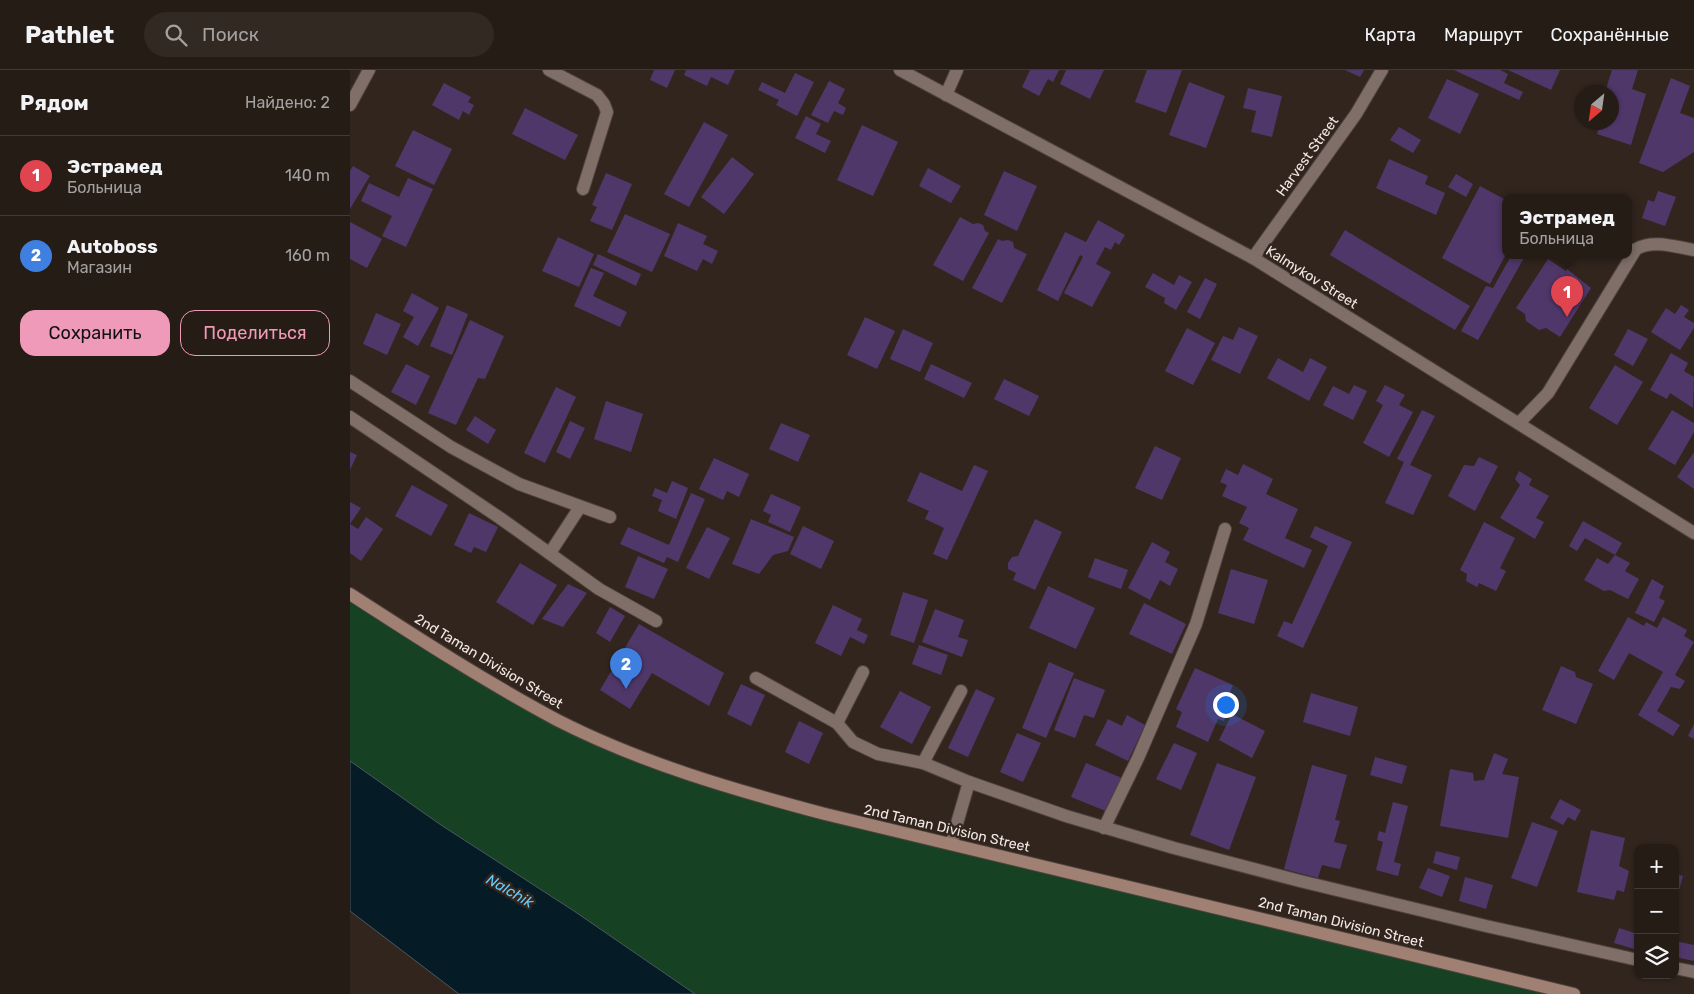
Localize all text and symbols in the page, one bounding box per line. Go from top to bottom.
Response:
search box [144,12,494,57]
text: Pathlet [25,21,114,49]
icon: search [162,21,190,49]
text: Поиск [202,23,259,46]
text: Карта [1365,24,1416,46]
text: Маршрут [1444,24,1523,46]
text: Сохранённые [1551,24,1669,46]
north arrow [1574,85,1619,130]
text: Рядом [20,90,89,115]
text: Найдено: 2 [245,93,330,112]
street label: Harvest Street [1273,112,1342,200]
text: Эстрамед [67,155,162,178]
text: 1 [32,166,40,185]
text: 140 m [285,166,330,185]
text: Больница [67,178,142,197]
popup [1502,194,1632,259]
text: Эстрамед [1519,206,1615,229]
text: Больница [1519,229,1594,248]
text: Autoboss [67,235,158,258]
street label: Kalmykov Street [1263,242,1361,313]
text: 2 [31,246,41,265]
text: 160 m [285,246,330,265]
text: Магазин [67,258,132,277]
pin: 1 [1551,276,1583,317]
button: Сохранить [20,310,170,356]
button: Поделиться [180,310,330,356]
street label: 2nd Taman Division Street [412,610,566,713]
pin: 2 [610,648,642,689]
your location [1213,692,1239,718]
street label: 2nd Taman Division Street [862,801,1032,856]
map controls [1634,844,1679,979]
button: + [1634,844,1679,889]
water label: Nalchik [483,870,537,912]
button: − [1634,889,1679,934]
street label: 2nd Taman Division Street [1256,894,1426,951]
button: layers [1634,934,1679,979]

